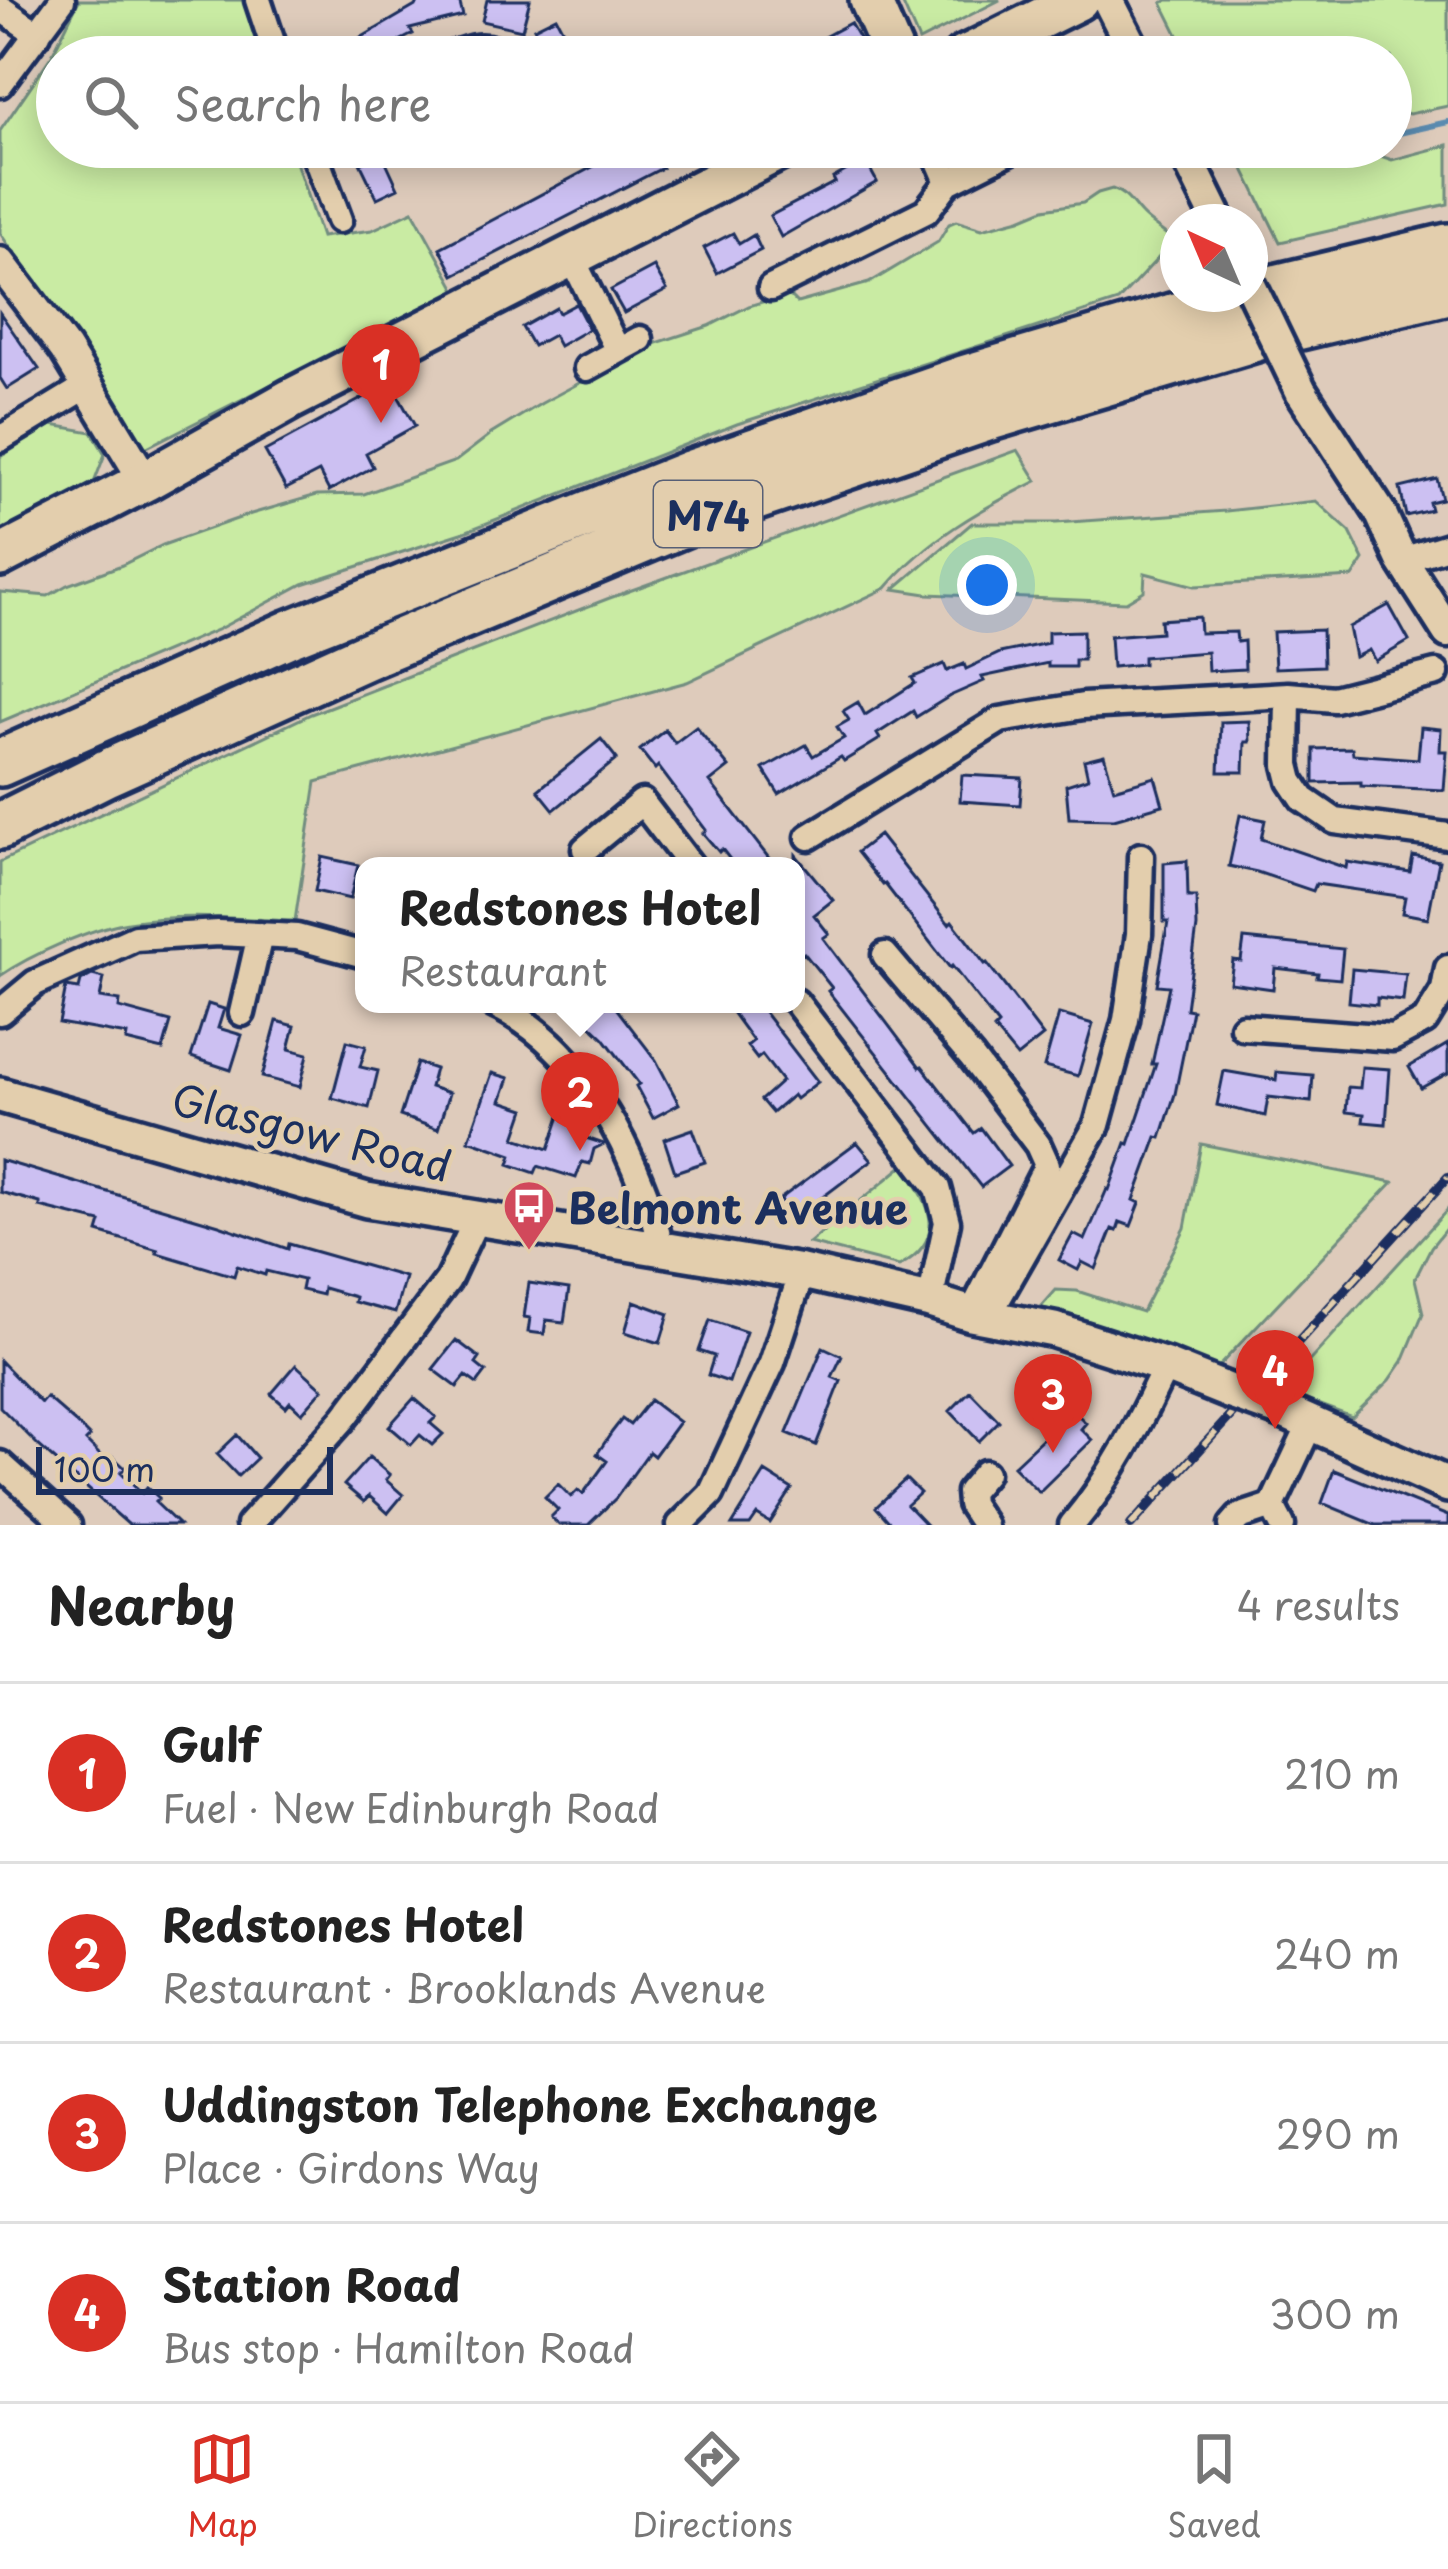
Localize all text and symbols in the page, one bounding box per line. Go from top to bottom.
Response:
search box [36,36,1412,168]
text: Search here [174,68,431,136]
icon: search [78,69,144,135]
north arrow [1160,204,1268,312]
pin: 1 [342,324,420,423]
road number: M74 [654,481,762,547]
your location [957,555,1017,615]
popup [355,857,805,1013]
text: Redstones Hotel [399,872,761,940]
text: Restaurant [399,940,608,999]
pin: 2 [541,1052,619,1151]
street label: Glasgow Road [166,1066,458,1196]
place label: Belmont Avenue [568,1175,908,1238]
bus stop icon: Belmont Avenue [501,1178,557,1252]
pin: 4 [1236,1330,1314,1429]
pin: 3 [1014,1354,1092,1453]
scale bar [36,1441,333,1494]
text: 100 m [54,1443,155,1493]
text: Nearby [48,1565,235,1642]
text: 4 results [1237,1574,1400,1633]
text: Gulf [162,1709,260,1777]
text: 1 [78,1743,96,1802]
text: 210 m [1284,1743,1400,1802]
text: Fuel · New Edinburgh Road [162,1777,660,1836]
text: Redstones Hotel [162,1889,524,1957]
text: 2 [73,1923,101,1982]
text: 240 m [1274,1923,1400,1982]
text: Restaurant · Brooklands Avenue [162,1957,766,2016]
text: Uddingston Telephone Exchange [162,2069,878,2137]
text: 3 [74,2103,100,2162]
text: 290 m [1276,2103,1400,2162]
text: Place · Girdons Way [162,2137,540,2196]
text: Station Road [162,2249,461,2317]
text: 4 [74,2283,100,2342]
text: 300 m [1269,2283,1400,2342]
text: Bus stop · Hamilton Road [162,2317,635,2376]
tab: Map [187,2426,258,2548]
tab: Directions [632,2426,793,2548]
tab: Saved [1167,2426,1261,2548]

